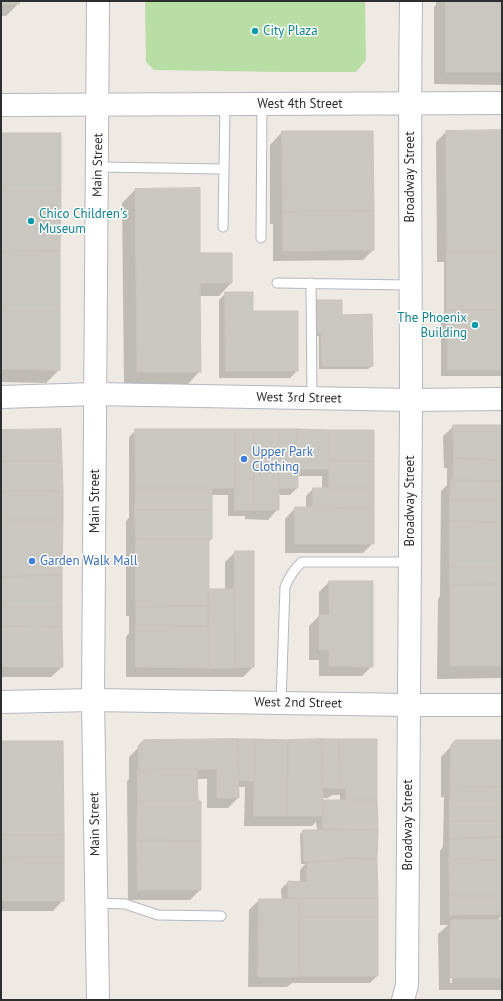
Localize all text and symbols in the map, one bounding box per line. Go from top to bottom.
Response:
place label: City Plaza [263,23,318,39]
marker: City Plaza [250,26,260,36]
street label: West 4th Street [257,96,343,112]
street label: Broadway Street [402,131,418,223]
street label: Main Street [90,133,106,197]
place label: Chico Children's Museum [39,206,127,237]
marker: Chico Children's Museum [26,216,36,226]
place label: The Phoenix Building [397,310,467,341]
marker: The Phoenix Building [470,320,480,330]
street label: West 3rd Street [256,389,342,407]
place label: Upper Park Clothing [252,444,313,475]
marker: Upper Park Clothing [239,454,249,464]
street label: Broadway Street [402,455,418,547]
street label: Main Street [87,469,103,533]
place label: Garden Walk Mall [40,553,137,569]
marker: Garden Walk Mall [27,556,37,566]
street label: West 2nd Street [254,694,342,712]
street label: Broadway Street [400,779,416,871]
street label: Main Street [87,792,103,856]

